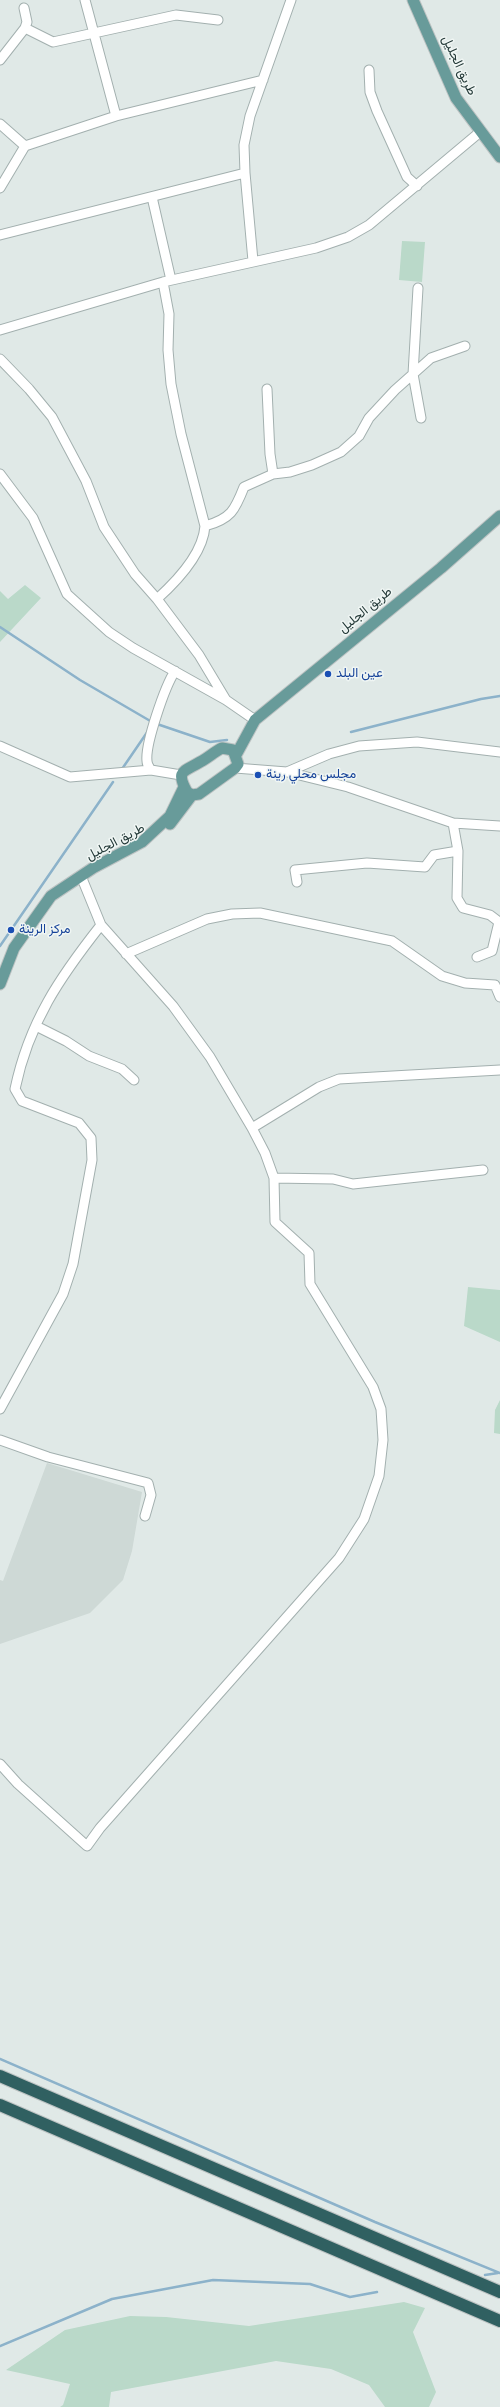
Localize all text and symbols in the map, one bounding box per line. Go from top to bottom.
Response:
street label: طريق الجليل [437,34,479,98]
street label: طريق الجليل [336,585,396,637]
place label: عين البلد [336,666,383,682]
marker: عين البلد [323,669,333,679]
place label: مجلس محلي رينة [266,767,356,783]
marker: مجلس محلي رينة [253,770,263,780]
street label: طريق الجليل [84,821,148,865]
place label: مركز الرينة [19,922,71,938]
marker: مركز الرينة [6,925,16,935]

